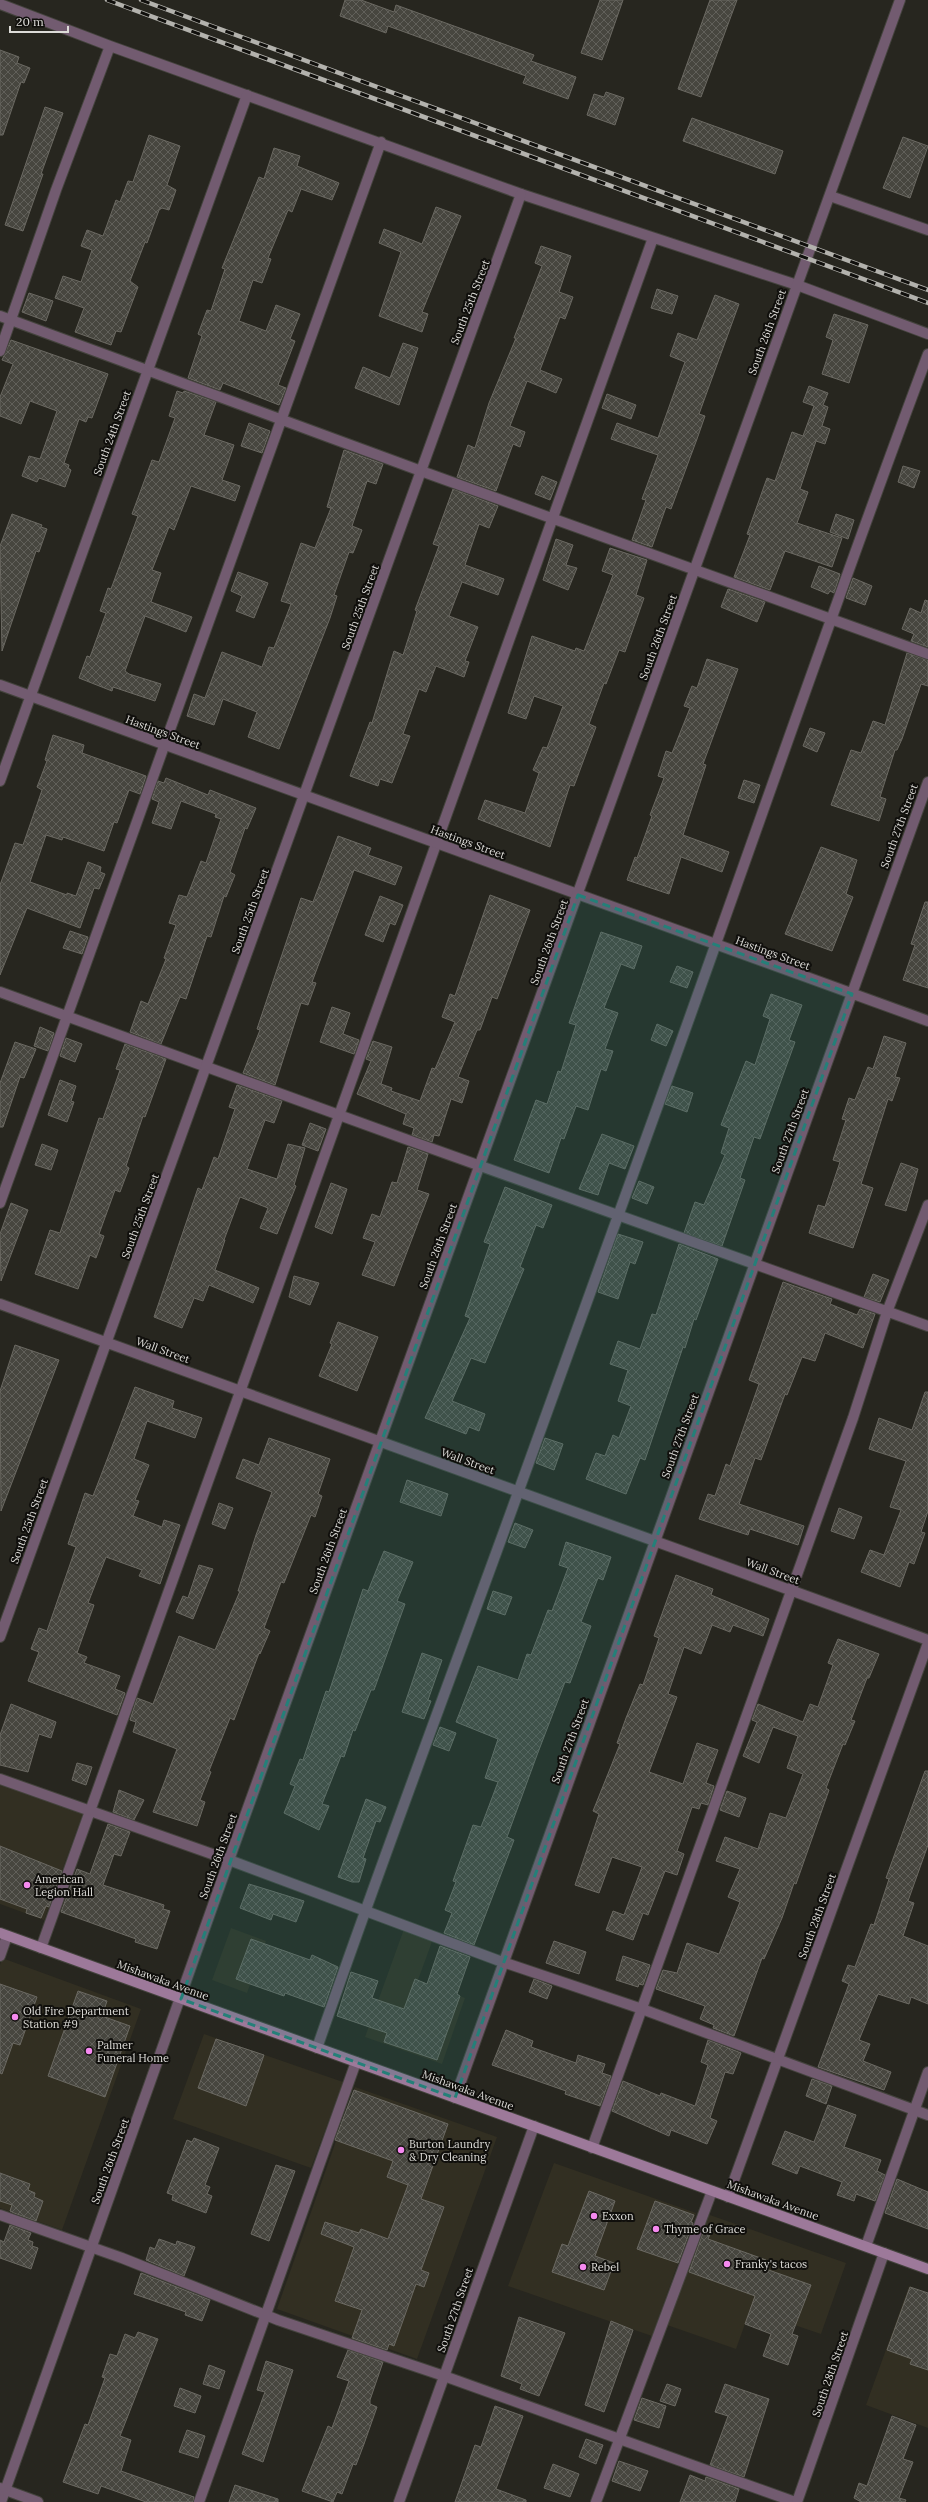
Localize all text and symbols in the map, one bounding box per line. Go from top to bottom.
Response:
scale bar [10,8,68,34]
text: 20 m [16,14,44,29]
street label: South 25th Street [447,257,493,346]
street label: South 26th Street [745,287,789,377]
street label: South 24th Street [90,388,134,477]
street label: South 25th Street [338,562,382,652]
street label: South 26th Street [636,592,680,682]
street label: Hastings Street [124,712,203,752]
street label: South 27th Street [877,781,921,870]
street label: Hastings Street [429,822,508,862]
street label: South 25th Street [228,866,272,956]
street label: South 26th Street [527,897,571,987]
street label: Hastings Street [734,933,813,973]
street label: South 27th Street [768,1086,812,1175]
street label: South 25th Street [118,1171,162,1261]
street label: South 26th Street [416,1201,460,1291]
street label: Wall Street [134,1334,193,1366]
street label: South 27th Street [658,1391,702,1480]
street label: Wall Street [439,1445,498,1477]
street label: South 25th Street [7,1476,51,1566]
street label: South 26th Street [306,1506,350,1596]
street label: Wall Street [744,1555,803,1587]
street label: South 27th Street [548,1696,592,1785]
street label: South 26th Street [196,1811,240,1901]
street label: South 28th Street [795,1871,839,1961]
place label: American Legion Hall [34,1872,93,1899]
marker: American Legion Hall [22,1880,32,1890]
street label: Mishawaka Avenue [115,1957,211,2003]
place label: Old Fire Department Station #9 [23,2004,130,2031]
marker: Old Fire Department Station #9 [10,2012,20,2022]
place label: Palmer Funeral Home [97,2038,169,2065]
marker: Palmer Funeral Home [84,2046,94,2056]
street label: Mishawaka Avenue [420,2067,516,2113]
street label: South 26th Street [88,2116,132,2206]
place label: Burton Laundry & Dry Cleaning [409,2137,490,2164]
marker: Burton Laundry & Dry Cleaning [396,2145,406,2155]
street label: Mishawaka Avenue [725,2177,821,2223]
place label: Exxon [602,2209,634,2223]
marker: Exxon [589,2211,599,2221]
place label: Thyme of Grace [664,2222,746,2236]
marker: Thyme of Grace [651,2224,661,2234]
place label: Franky's tacos [735,2257,807,2271]
marker: Franky's tacos [722,2259,732,2269]
place label: Rebel [591,2260,619,2274]
marker: Rebel [578,2262,588,2272]
street label: South 27th Street [434,2265,476,2354]
street label: South 28th Street [809,2328,852,2419]

